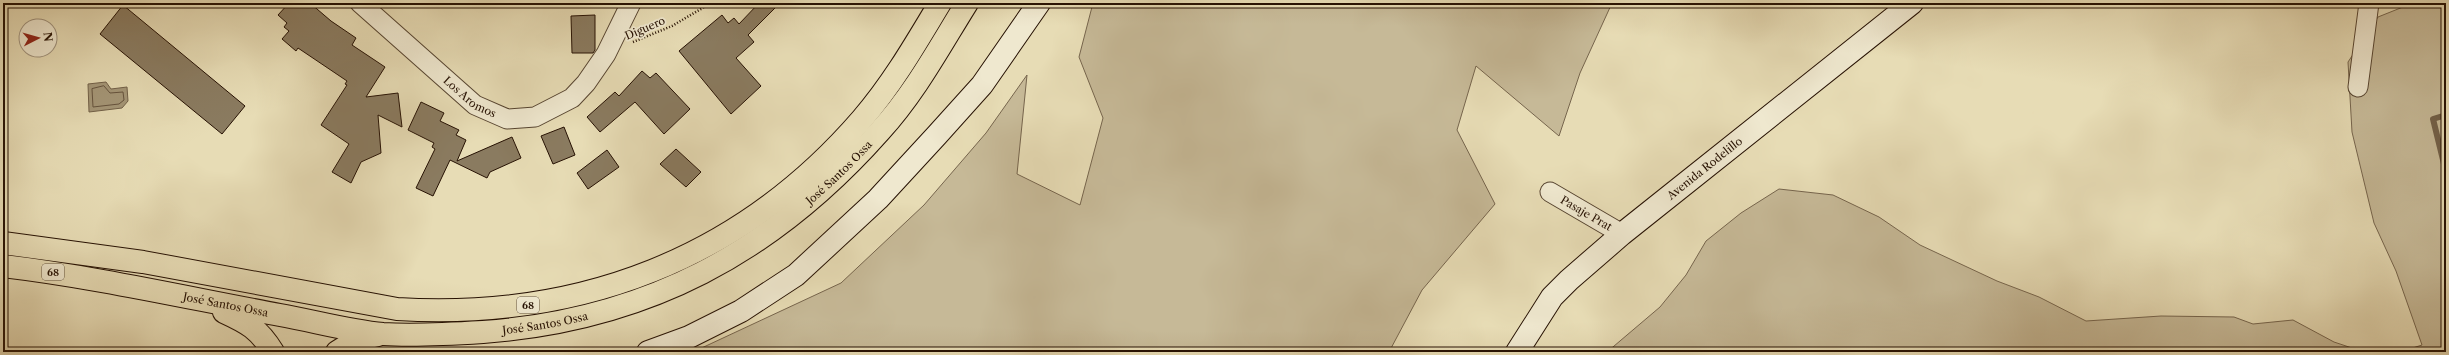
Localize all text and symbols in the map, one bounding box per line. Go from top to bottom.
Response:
street label: Diguero [623,13,667,43]
north arrow [18,18,58,58]
text: N [40,31,55,43]
street label: Los Aromos [440,73,499,121]
street label: Avenida Rodelillo [1663,134,1745,203]
street label: José Santos Ossa [801,137,875,209]
street label: Pasaje Prat [1558,193,1615,234]
road number: 68 [42,264,64,280]
street label: José Santos Ossa [180,289,270,320]
road number: 68 [517,297,539,313]
street label: José Santos Ossa [500,309,590,337]

